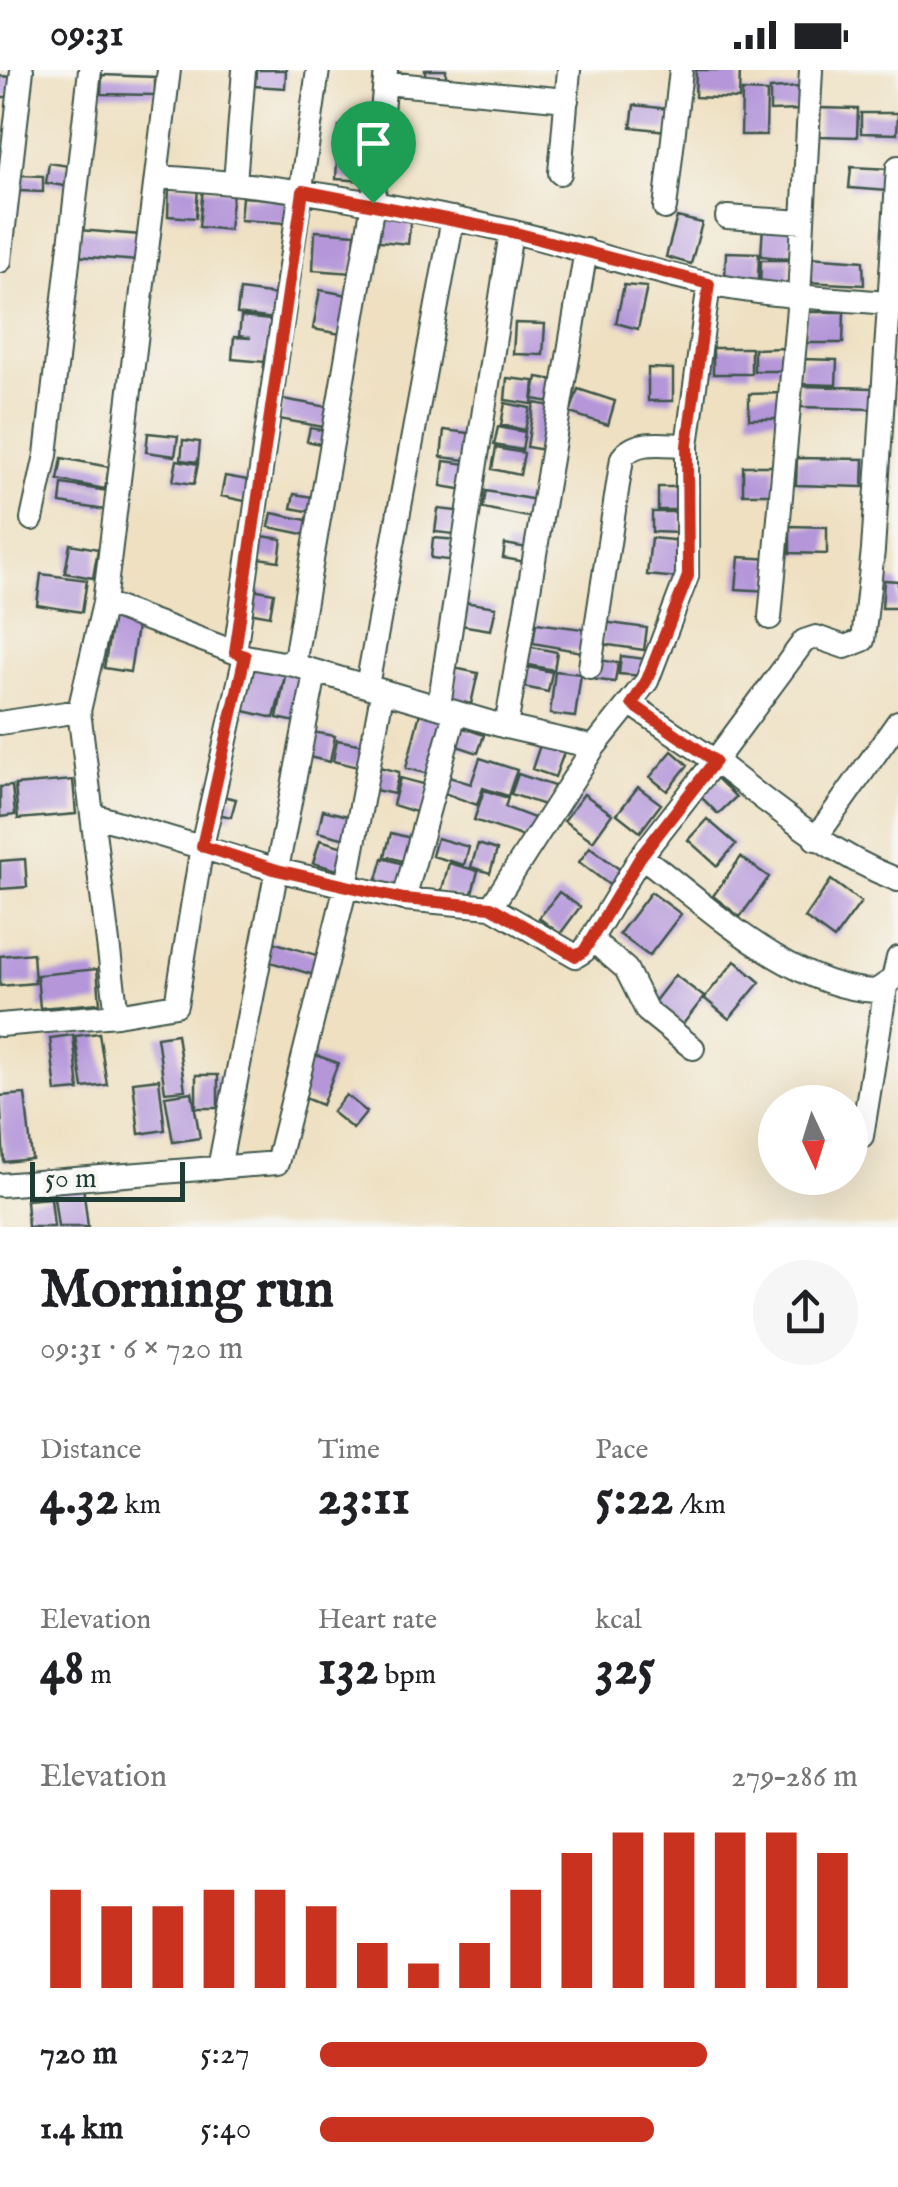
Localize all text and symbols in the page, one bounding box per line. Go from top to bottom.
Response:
text: 09:31 [50,11,124,59]
pin [331,101,416,204]
icon: arrive [346,116,401,171]
north arrow [758,1085,868,1195]
map controls [758,1085,868,1195]
scale bar [30,1157,185,1202]
text: 50 m [45,1162,97,1197]
text: Morning run [40,1256,334,1326]
button: share [753,1260,858,1365]
text: 09:31 · 6 × 720 m [40,1329,243,1370]
text: Distance [40,1433,141,1468]
text: Time [318,1433,380,1468]
text: Pace [595,1433,648,1468]
text: 4.32 [40,1468,119,1531]
text: 23:11 [318,1468,410,1531]
text: 5:22 [595,1468,674,1531]
text: km [119,1488,161,1523]
text: /km [674,1488,726,1523]
text: Elevation [40,1603,151,1638]
text: Heart rate [318,1603,437,1638]
text: kcal [595,1603,642,1638]
text: 48 [40,1638,84,1701]
text: 132 [318,1638,378,1701]
text: 325 [595,1638,655,1701]
text: m [84,1658,112,1693]
text: bpm [378,1658,436,1693]
text: Elevation [40,1757,167,1798]
text: 279–286 m [731,1757,858,1798]
text: 720 m [40,2034,117,2075]
text: 5:27 [200,2034,250,2075]
text: 1.4 km [40,2109,124,2150]
text: 5:40 [200,2109,251,2150]

